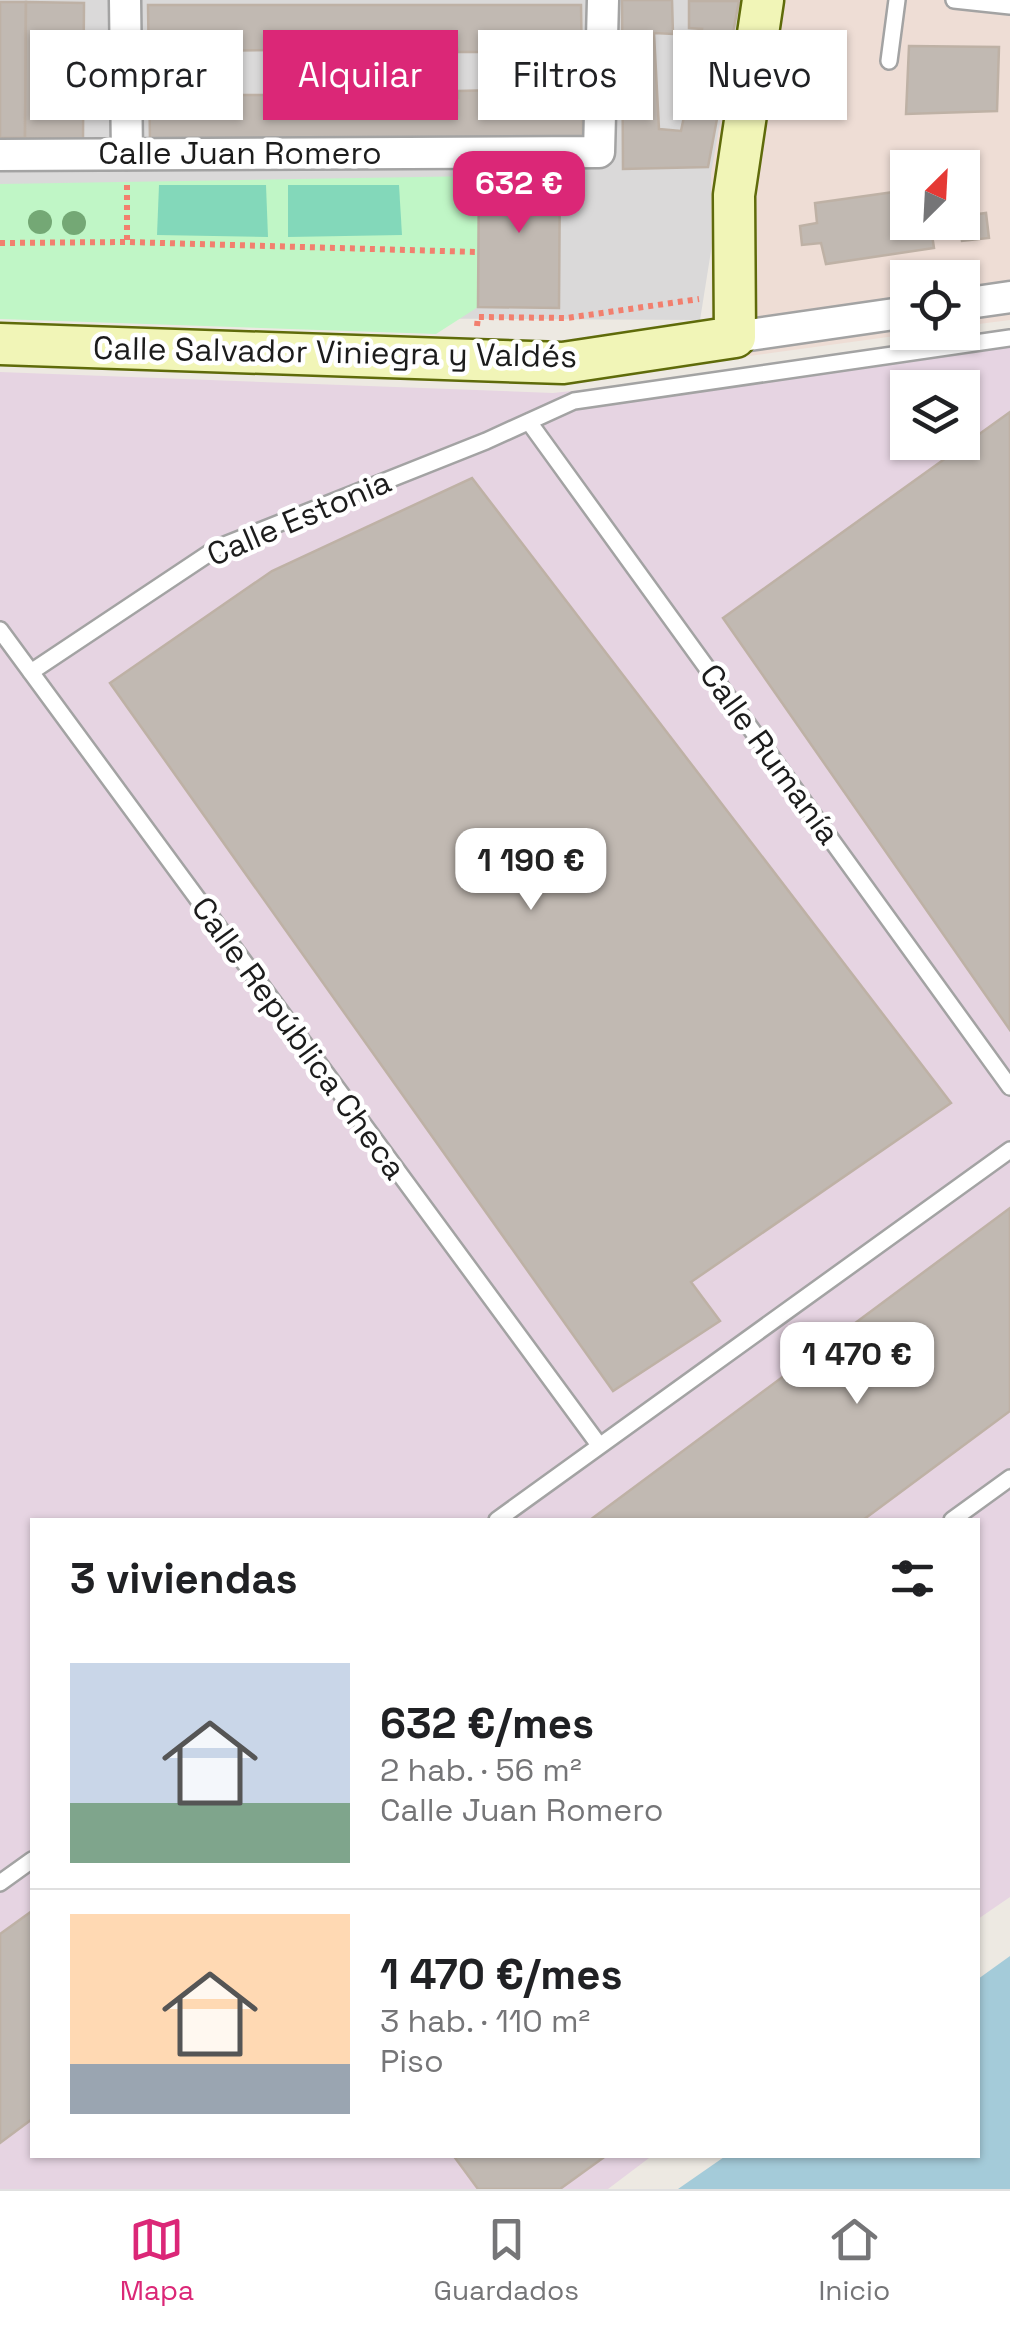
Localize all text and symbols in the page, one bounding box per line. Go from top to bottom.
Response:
chip: Comprar [30,30,243,120]
chip: Alquilar [263,30,458,120]
chip: Filtros [478,30,653,120]
chip: Nuevo [673,30,847,120]
street label: Calle Juan Romero [98,133,382,173]
north arrow [890,150,980,240]
map controls [890,150,980,460]
pin: 632 € [449,151,589,236]
text: 632 € [475,163,563,203]
button: locate [890,260,980,350]
street label: Calle Salvador Viniegra y Valdés [93,328,577,376]
button: layers [890,370,980,460]
street label: Calle Estonia [201,461,397,575]
street label: Calle Rumanía [691,656,849,852]
pin: 1 190 € [439,828,623,913]
text: 1 190 € [477,840,585,880]
street label: Calle República Checa [183,889,415,1187]
pin: 1 470 € [765,1322,949,1407]
text: 1 470 € [802,1334,912,1374]
icon: filters [885,1551,940,1606]
text: 3 viviendas [70,1552,298,1605]
text: 632 €/mes [380,1697,594,1750]
icon: home [150,1703,270,1823]
text: 2 hab. · 56 m² [380,1750,582,1790]
text: Calle Juan Romero [380,1790,664,1830]
text: 1 470 €/mes [380,1948,622,2001]
icon: home [150,1954,270,2074]
text: 3 hab. · 110 m² [380,2001,590,2041]
text: Piso [380,2041,444,2081]
tab: Mapa [120,2212,194,2308]
tab: Guardados [434,2212,579,2308]
tab: Inicio [819,2212,890,2308]

